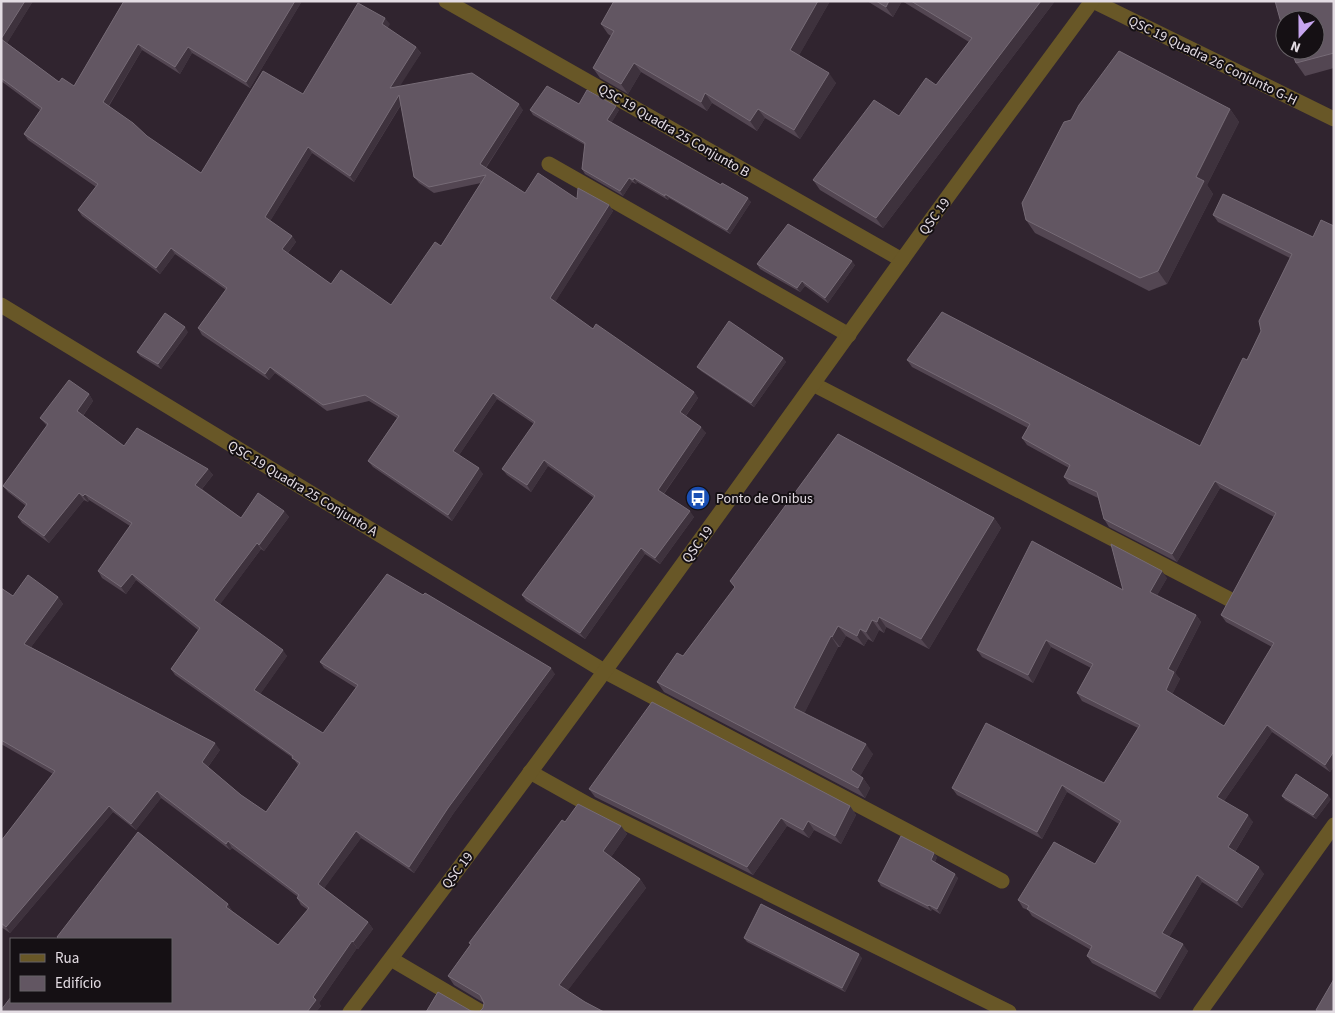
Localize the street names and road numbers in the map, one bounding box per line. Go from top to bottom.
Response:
street label: QSC 19 Quadra 26 Conjunto G-H [1125,11,1301,111]
street label: QSC 19 Quadra 25 Conjunto B [594,79,753,183]
street label: QSC 19 [915,194,955,239]
street label: QSC 19 Quadra 25 Conjunto A [224,436,382,542]
street label: QSC 19 [678,522,718,567]
street label: QSC 19 [437,848,478,893]

